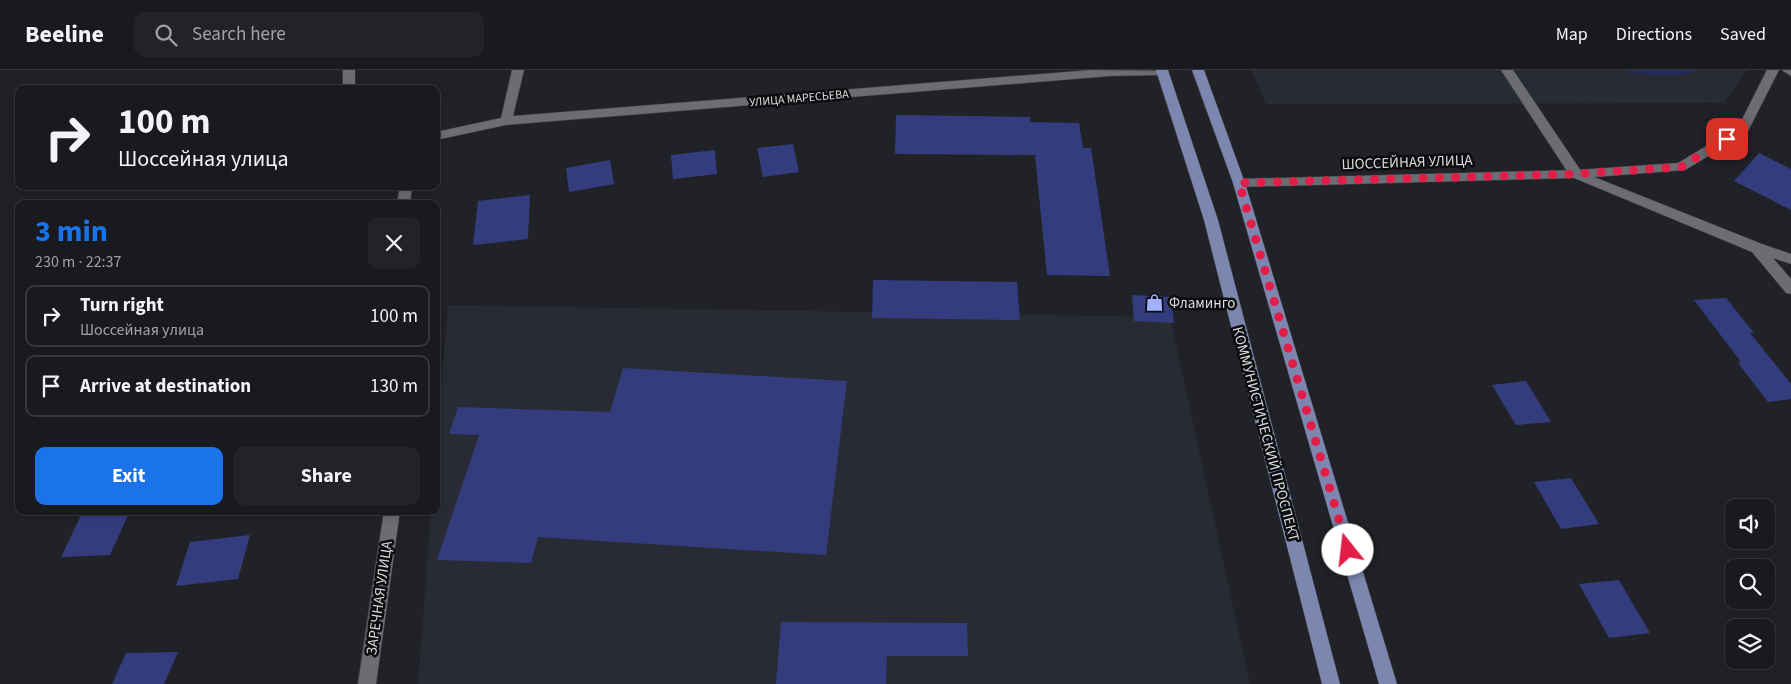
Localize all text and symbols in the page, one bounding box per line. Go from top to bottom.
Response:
search box [134,12,484,57]
text: Beeline [25,17,104,52]
icon: search [152,21,180,49]
text: Search here [192,21,286,48]
text: Map [1556,22,1588,47]
text: Directions [1616,22,1692,47]
text: Saved [1720,22,1766,47]
street label: УЛИЦА МАРЕСЬЕВА [749,86,850,111]
text: 100 m [118,97,210,147]
icon: right [35,105,100,170]
pin [1706,118,1748,160]
icon: arrive [1713,125,1741,153]
text: Шоссейная улица [118,143,289,175]
street label: ШОССЕЙНАЯ УЛИЦА [1341,150,1474,175]
text: 3 min [35,210,108,253]
button: close [368,217,420,269]
text: 230 m · 22:37 [35,251,122,273]
text: Turn right [80,292,164,319]
shop icon: Фламинго [1145,293,1165,313]
place label: Фламинго [1169,293,1235,314]
icon: right [37,302,65,330]
text: 100 m [370,303,418,330]
text: Шоссейная улица [80,319,204,341]
street label: КОММУНИСТИЧЕСКИЙ ПРОСПЕКТ [1227,324,1304,544]
icon: arrive [37,372,65,400]
text: Arrive at destination [80,373,251,400]
text: 130 m [370,373,418,400]
button: Exit [35,447,223,505]
button: Share [233,447,420,505]
map controls [1725,499,1775,669]
button: sound [1725,499,1775,549]
position arrow [1321,523,1373,575]
street label: ЗАРЕЧНАЯ УЛИЦА [361,539,398,657]
button: search [1725,559,1775,609]
button: layers [1725,619,1775,669]

